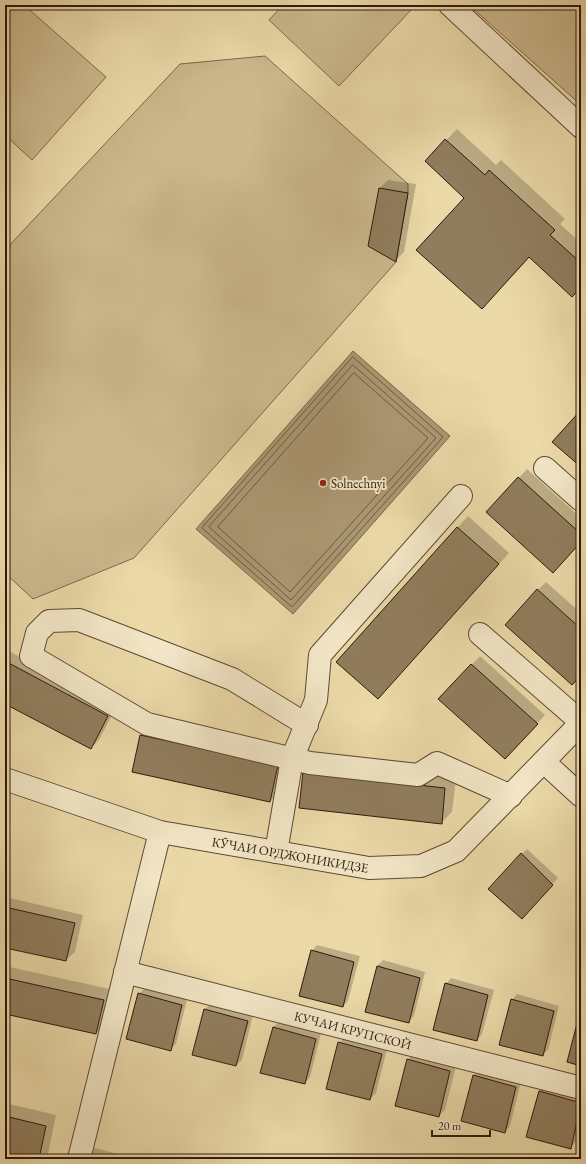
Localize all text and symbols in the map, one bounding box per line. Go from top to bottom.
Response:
place label: Solnechnyi [331,475,385,492]
marker: Solnechnyi [318,478,328,488]
street label: КӮЧАИ ОРДЖОНИКИДЗЕ [211,833,370,876]
street label: КУЧАИ КРУПСКОЙ [292,1007,414,1053]
scale bar [432,1112,490,1138]
text: 20 m [438,1118,462,1134]

